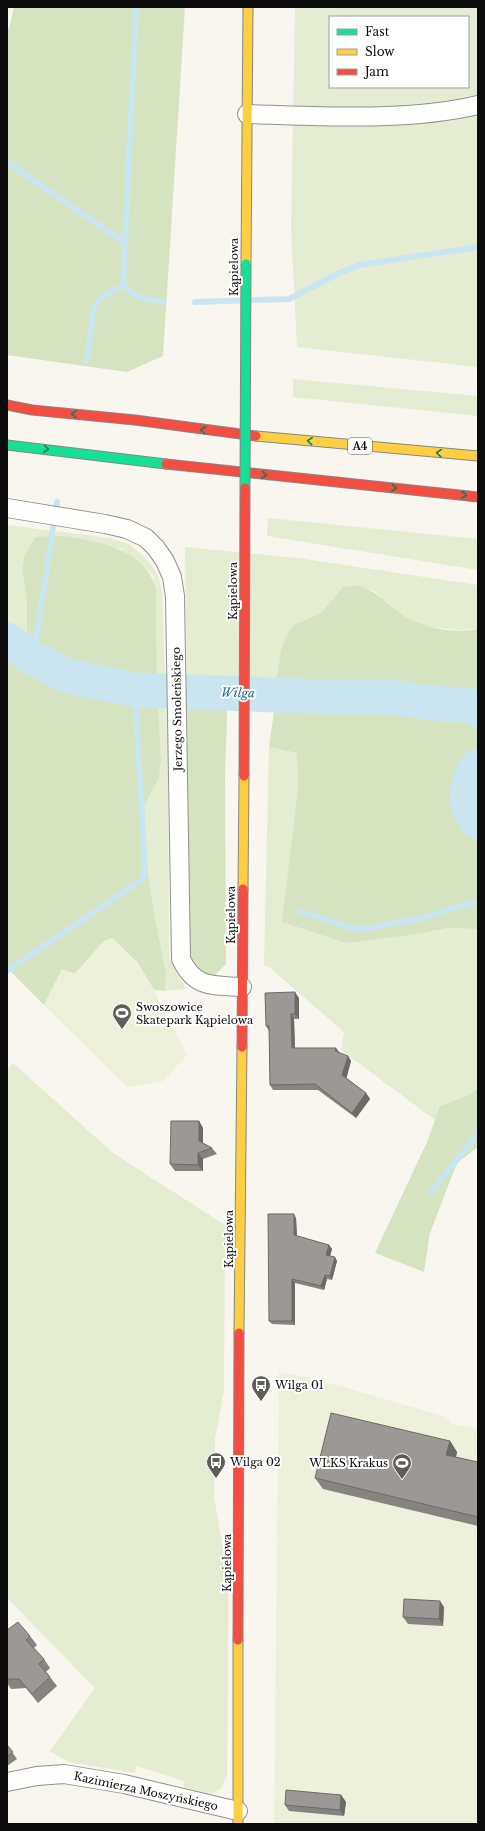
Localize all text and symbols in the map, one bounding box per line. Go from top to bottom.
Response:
legend [329,16,469,88]
text: Fast [365,24,390,39]
text: Slow [365,44,395,59]
text: Jam [363,64,389,79]
street label: Kąpielowa [227,237,241,296]
one-way arrow [71,410,77,419]
one-way arrow [200,426,206,435]
one-way arrow [307,437,313,446]
road number: A4 [348,438,372,454]
one-way arrow [43,445,49,454]
one-way arrow [436,448,442,457]
one-way arrow [261,470,267,479]
one-way arrow [390,483,397,492]
one-way arrow [461,490,467,499]
street label: Kąpielowa [226,561,240,620]
street label: Jerzego Smoleńskiego [169,647,185,773]
water label: Wilga [221,684,255,701]
street label: Kąpielowa [224,885,238,944]
place label: Swoszowice Skatepark Kąpielowa [136,1000,254,1027]
sports icon: Swoszowice Skatepark Kąpielowa [111,1002,133,1030]
street label: Kąpielowa [222,1209,236,1268]
bus stop icon: Wilga 01 [250,1374,272,1402]
place label: Wilga 01 [274,1378,324,1392]
bus stop icon: Wilga 02 [205,1451,227,1479]
sports icon: WLKS Krakus [391,1452,413,1480]
place label: Wilga 02 [229,1455,281,1469]
place label: WLKS Krakus [308,1456,388,1470]
street label: Kąpielowa [220,1533,234,1592]
street label: Kazimierza Moszyńskiego [73,1769,219,1813]

